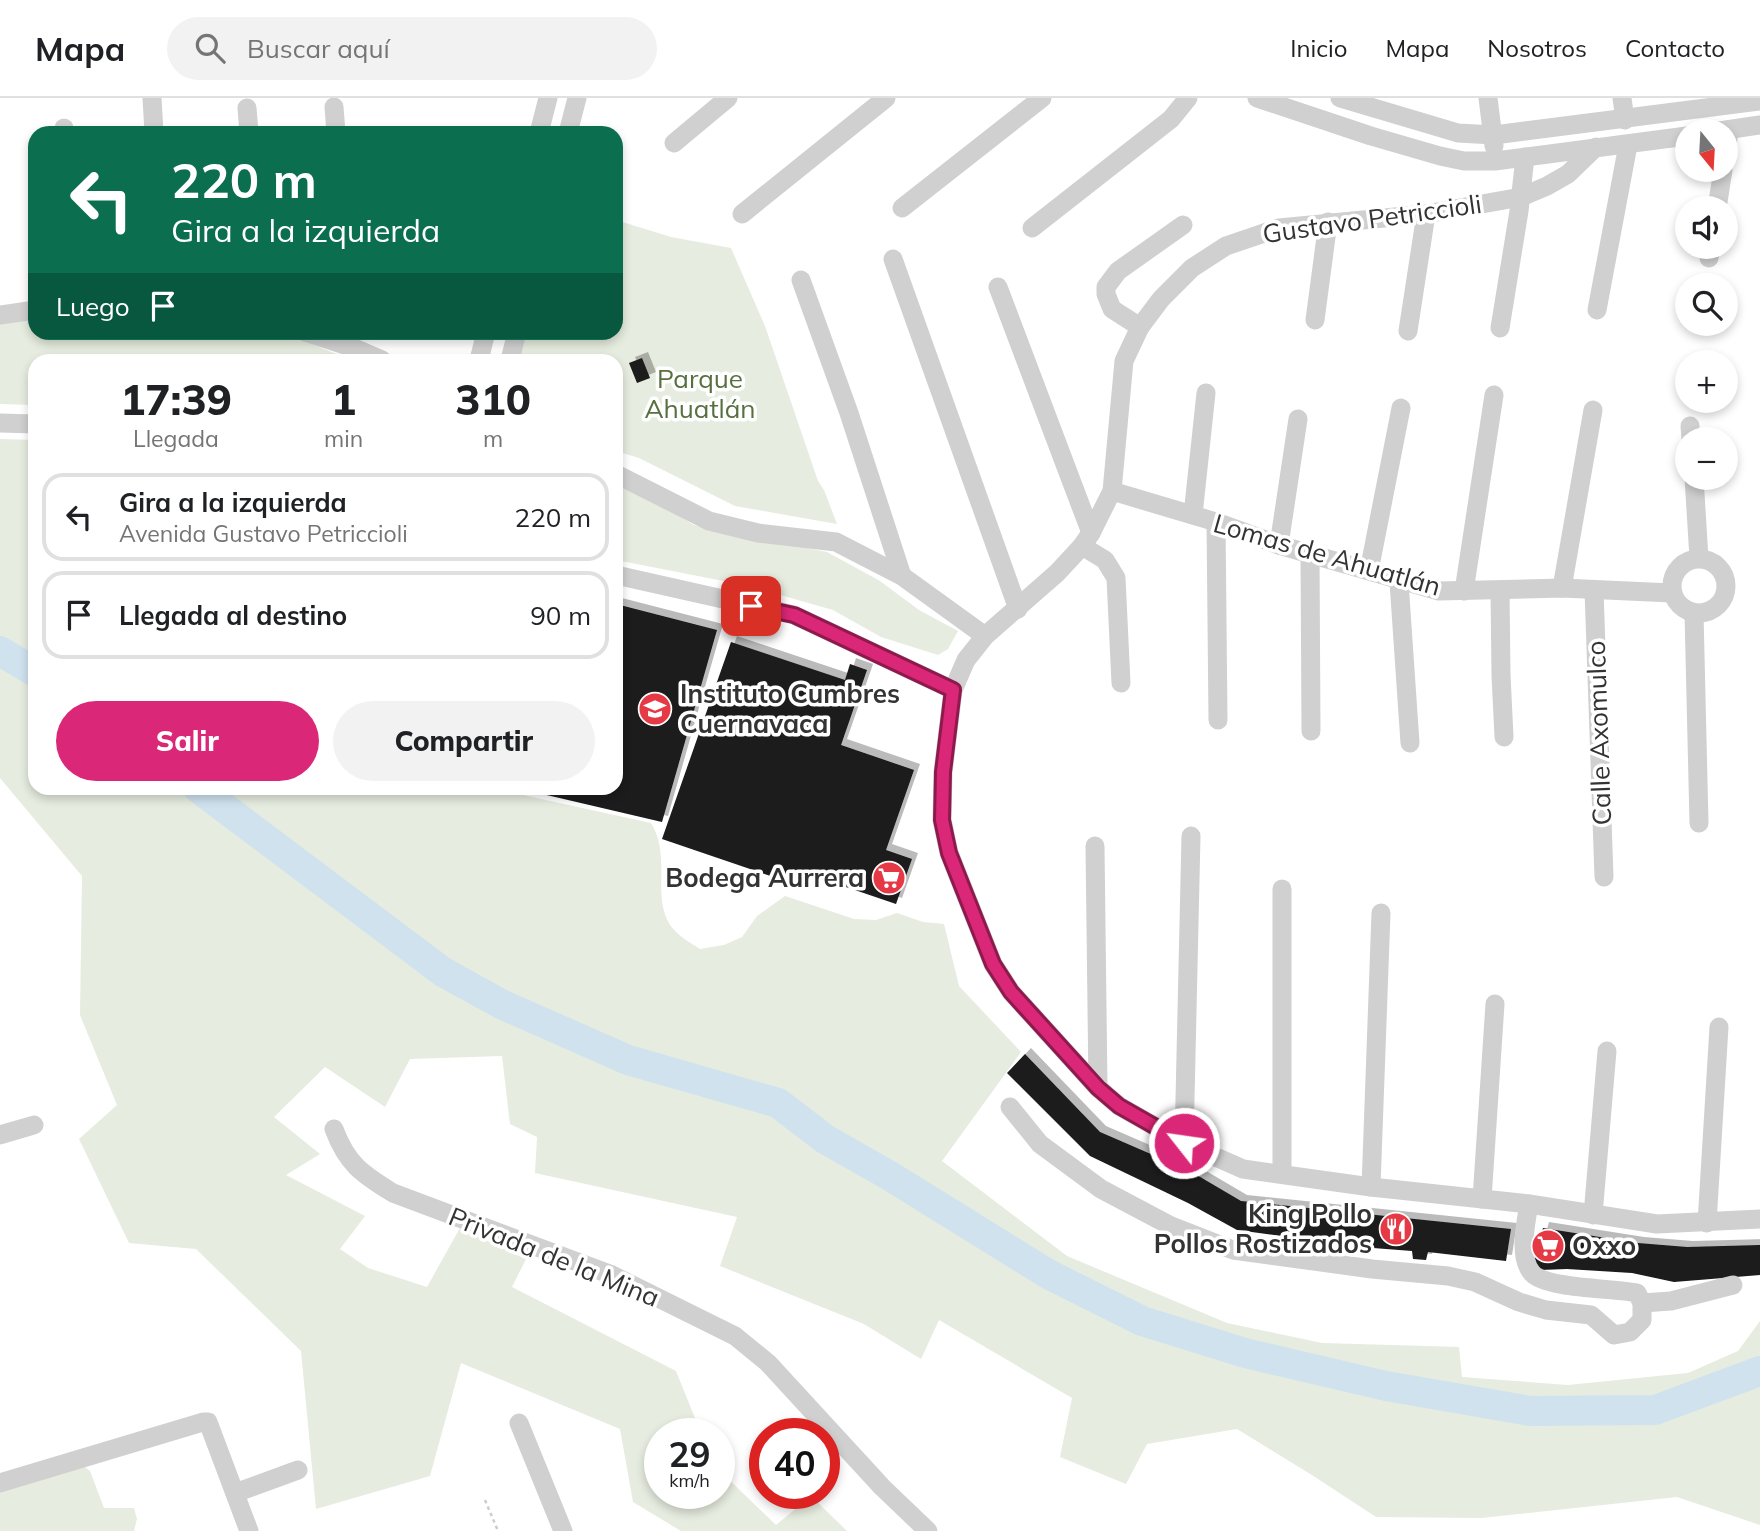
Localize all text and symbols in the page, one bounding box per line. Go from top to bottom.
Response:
search box [167,17,657,80]
text: Mapa [35,28,125,69]
icon: search [191,29,229,67]
text: Buscar aquí [247,32,390,65]
text: Inicio [1290,33,1347,63]
text: Mapa [1385,33,1449,63]
text: Nosotros [1487,33,1587,63]
text: Contacto [1625,33,1725,63]
north arrow [1675,119,1738,182]
map controls [1675,119,1738,490]
text: 220 m [171,149,317,210]
icon: left [56,154,147,245]
street label: Gustavo Petriccioli [1260,187,1483,250]
button: sound [1675,196,1738,259]
text: Gira a la izquierda [171,210,440,250]
button: search [1675,273,1738,336]
icon: arrive [144,287,182,325]
text: Luego [56,290,130,323]
button: + [1675,350,1738,413]
park label: Parque Ahuatlán [644,362,756,425]
text: 17:39 [120,373,232,426]
text: 1 [331,373,356,426]
text: 310 [455,373,531,426]
text: Llegada [133,424,219,453]
text: min [324,424,363,453]
text: m [483,424,503,453]
button: − [1675,427,1738,490]
text: Gira a la izquierda [119,486,347,519]
icon: left [60,498,98,536]
text: 220 m [515,501,591,534]
street label: Lomas de Ahuatlán [1210,506,1444,603]
text: Avenida Gustavo Petriccioli [119,519,408,548]
pin [721,576,781,636]
icon: arrive [732,587,770,625]
icon: arrive [60,596,98,634]
text: Llegada al destino [119,599,347,632]
text: 90 m [530,599,591,632]
street label: Calle Axomulco [1579,640,1618,826]
place label: Instituto Cumbres Cuernavaca [680,677,900,740]
school or university icon: Instituto Cumbres Cuernavaca [636,690,674,728]
button: Salir [56,701,319,781]
button: Compartir [333,701,595,781]
supermarket icon: Bodega Aurrera [870,859,908,897]
place label: Bodega Aurrera [665,861,864,894]
position arrow [1147,1106,1221,1180]
place label: King Pollo Pollos Rostizados [1154,1197,1372,1260]
street label: Privada de la Mina [444,1199,664,1314]
restaurant icon: King Pollo Pollos Rostizados [1377,1210,1415,1248]
supermarket icon: Oxxo [1529,1227,1567,1265]
place label: Oxxo [1572,1229,1636,1262]
speed limit sign: 40 [749,1418,840,1509]
text: 29 [668,1432,711,1476]
text: km/h [669,1469,710,1492]

